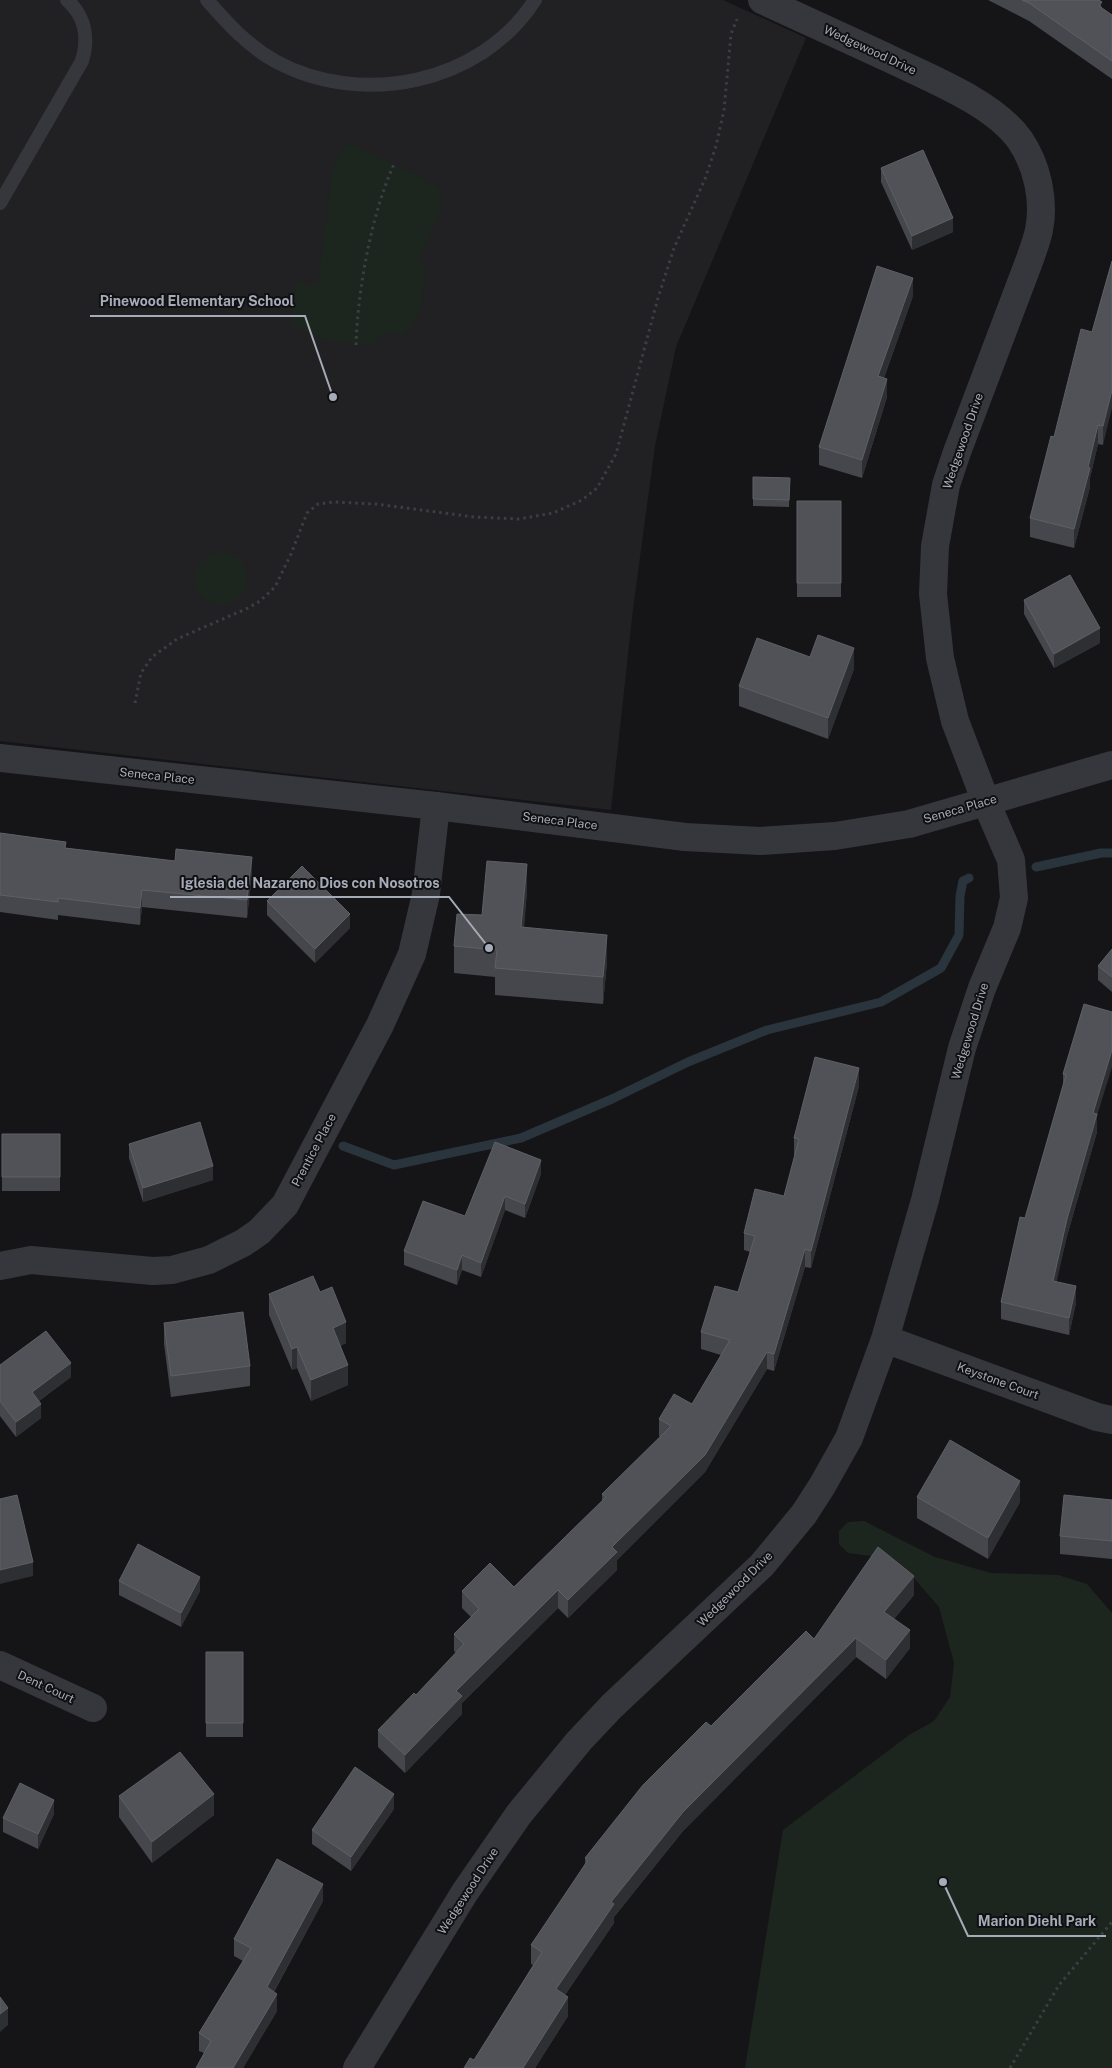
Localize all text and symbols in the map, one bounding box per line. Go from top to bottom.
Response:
street label: Wedgewood Drive [822,22,919,78]
callout: Pinewood Elementary School [90,287,305,316]
text: Pinewood Elementary School [100,293,295,309]
street label: Wedgewood Drive [940,391,986,491]
street label: Seneca Place [119,765,196,787]
street label: Seneca Place [922,792,998,826]
street label: Seneca Place [522,809,599,833]
callout: Iglesia del Nazareno Dios con Nosotros [170,868,449,897]
text: Iglesia del Nazareno Dios con Nosotros [180,875,440,891]
street label: Wedgewood Drive [949,981,991,1081]
street label: Prentice Place [289,1111,339,1189]
street label: Keystone Court [955,1360,1041,1402]
street label: Wedgewood Drive [695,1548,776,1629]
street label: Dent Court [16,1668,77,1706]
street label: Wedgewood Drive [435,1845,501,1937]
callout: Marion Diehl Park [968,1907,1106,1936]
text: Marion Diehl Park [978,1913,1096,1929]

